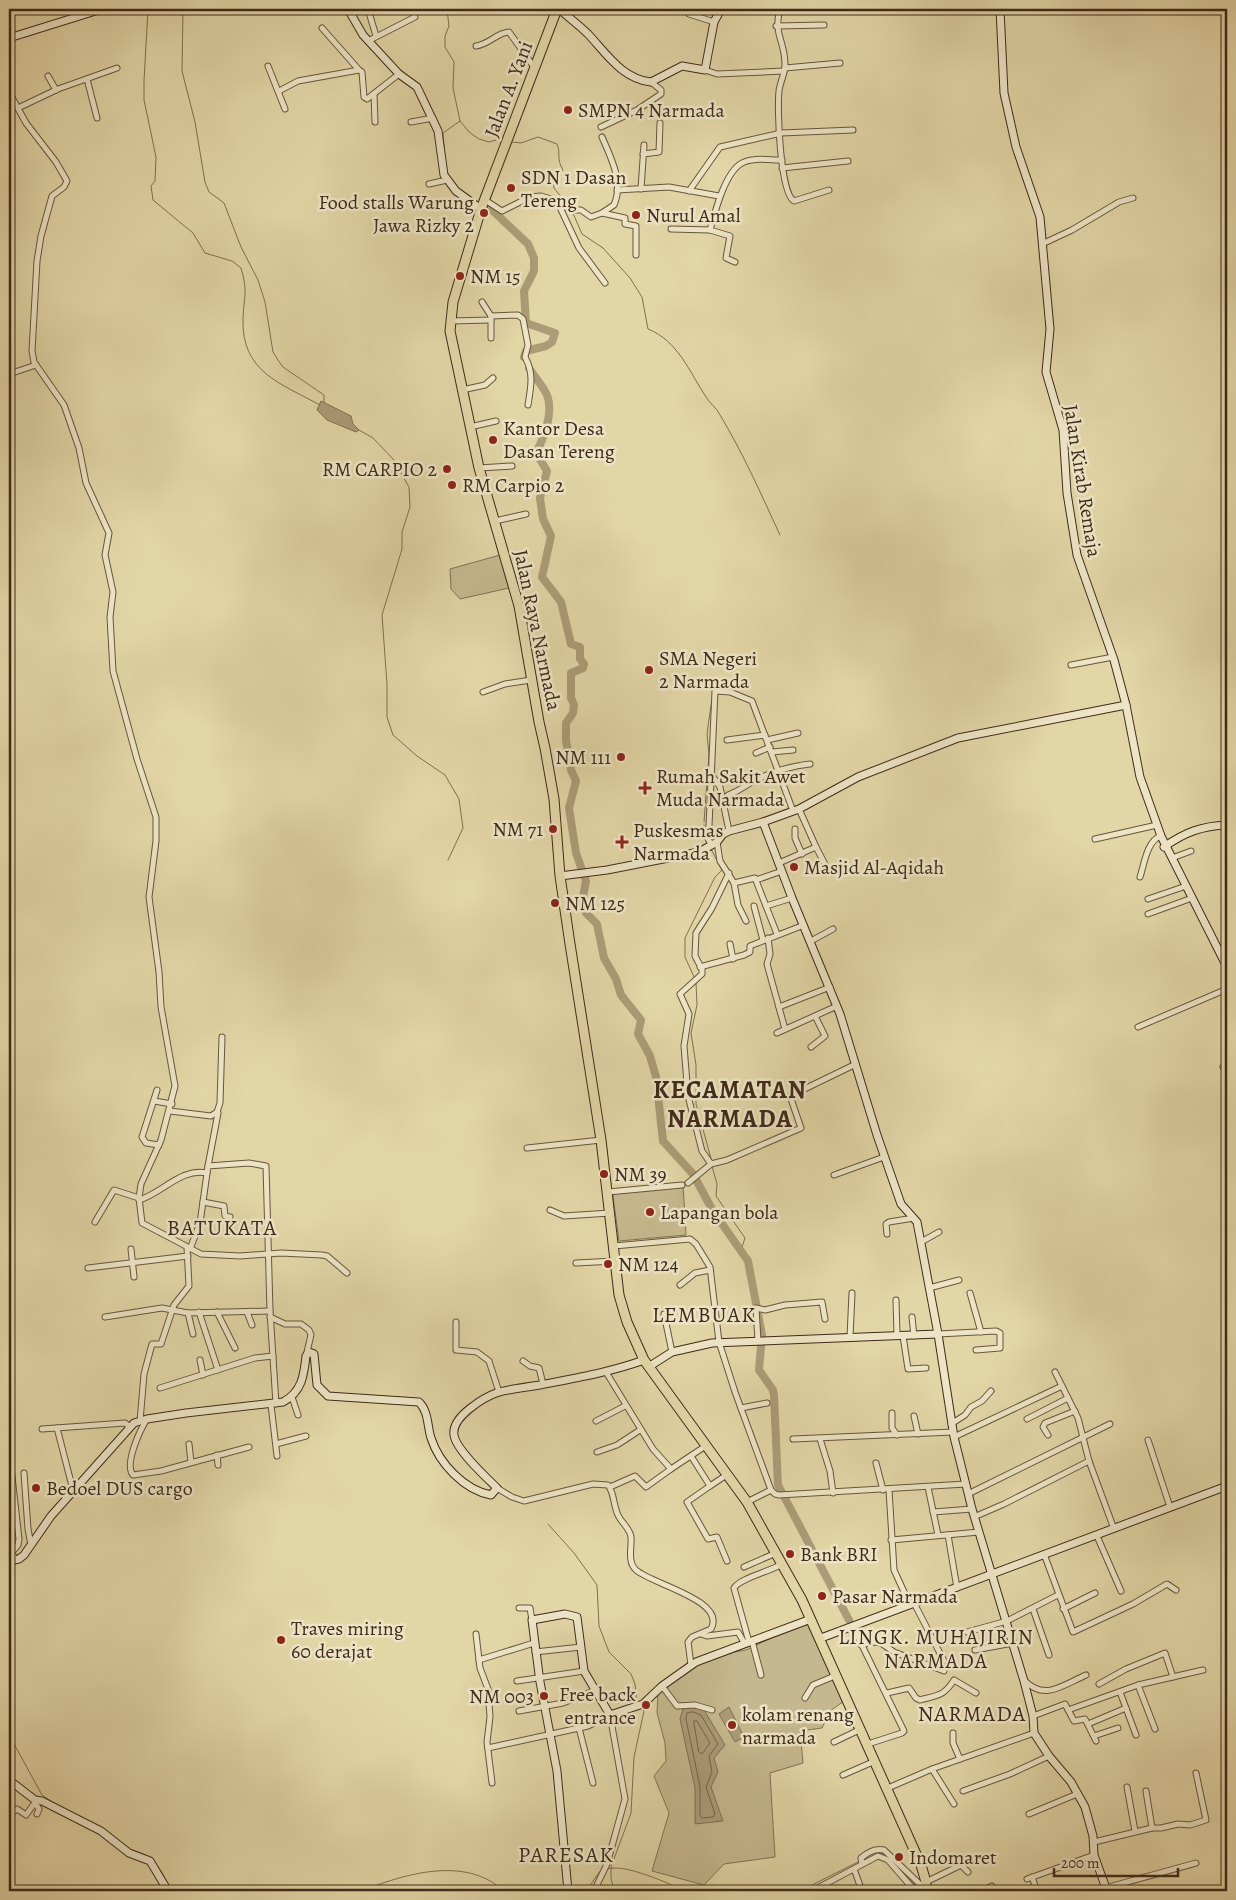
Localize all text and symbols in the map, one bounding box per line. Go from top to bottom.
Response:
street label: Jalan A. Yani [478,37,539,141]
place label: SMPN 4 Narmada [578,97,726,124]
marker: SMPN 4 Narmada [562,104,574,116]
place label: SDN 1 Dasan Tereng [521,164,627,214]
marker: SDN 1 Dasan Tereng [505,182,517,194]
place label: Food stalls Warung Jawa Rizky 2 [319,189,474,239]
place label: Nurul Amal [646,202,741,229]
marker: Food stalls Warung Jawa Rizky 2 [478,207,490,219]
marker: Nurul Amal [630,209,642,221]
place label: NM 15 [470,263,521,290]
marker: NM 15 [454,270,466,282]
street label: Jalan Kirab Remaja [1057,403,1108,560]
place label: Kantor Desa Dasan Tereng [503,415,615,465]
marker: Kantor Desa Dasan Tereng [487,434,499,446]
place label: RM CARPIO 2 [322,456,437,483]
marker: RM CARPIO 2 [441,463,453,475]
place label: RM Carpio 2 [462,472,565,499]
marker: RM Carpio 2 [446,479,458,491]
street label: Jalan Raya Narmada [507,547,568,714]
place label: SMA Negeri 2 Narmada [659,645,757,695]
marker: SMA Negeri 2 Narmada [643,664,655,676]
place label: NM 111 [555,744,611,771]
marker: NM 111 [615,751,627,763]
place label: Rumah Sakit Awet Muda Narmada [656,763,806,813]
marker: Rumah Sakit Awet Muda Narmada [638,781,652,795]
place label: NM 71 [492,816,543,843]
place label: Puskesmas Narmada [633,817,723,867]
marker: NM 71 [547,823,559,835]
marker: Puskesmas Narmada [615,835,629,849]
place label: Masjid Al-Aqidah [804,854,945,881]
marker: Masjid Al-Aqidah [788,861,800,873]
place label: NM 125 [565,890,625,917]
marker: NM 125 [549,897,561,909]
district label: KECAMATAN NARMADA [653,1073,807,1136]
place label: NM 39 [614,1161,667,1188]
marker: NM 39 [598,1168,610,1180]
place label: Lapangan bola [660,1199,779,1226]
marker: Lapangan bola [644,1206,656,1218]
district label: BATUKATA [167,1213,277,1243]
place label: NM 124 [618,1251,679,1278]
marker: NM 124 [602,1258,614,1270]
district label: LEMBUAK [652,1300,756,1330]
place label: Bedoel DUS cargo [46,1475,193,1502]
marker: Bedoel DUS cargo [30,1482,42,1494]
place label: Bank BRI [800,1541,878,1568]
marker: Bank BRI [784,1548,796,1560]
place label: Pasar Narmada [832,1583,959,1610]
marker: Pasar Narmada [816,1590,828,1602]
place label: Traves miring 60 derajat [291,1615,404,1665]
district label: LINGK. MUHAJIRIN NARMADA [838,1623,1034,1675]
marker: Traves miring 60 derajat [275,1634,287,1646]
place label: Free back entrance [559,1681,636,1731]
place label: NM 003 [469,1683,534,1710]
marker: NM 003 [538,1690,550,1702]
marker: Free back entrance [640,1699,652,1711]
district label: NARMADA [918,1699,1026,1729]
place label: kolam renang narmada [742,1701,854,1751]
marker: kolam renang narmada [726,1719,738,1731]
district label: PARESAK [518,1840,614,1870]
place label: Indomaret [909,1844,997,1871]
scale bar [1054,1845,1177,1877]
marker: Indomaret [893,1851,905,1863]
text: 200 m [1061,1853,1100,1873]

